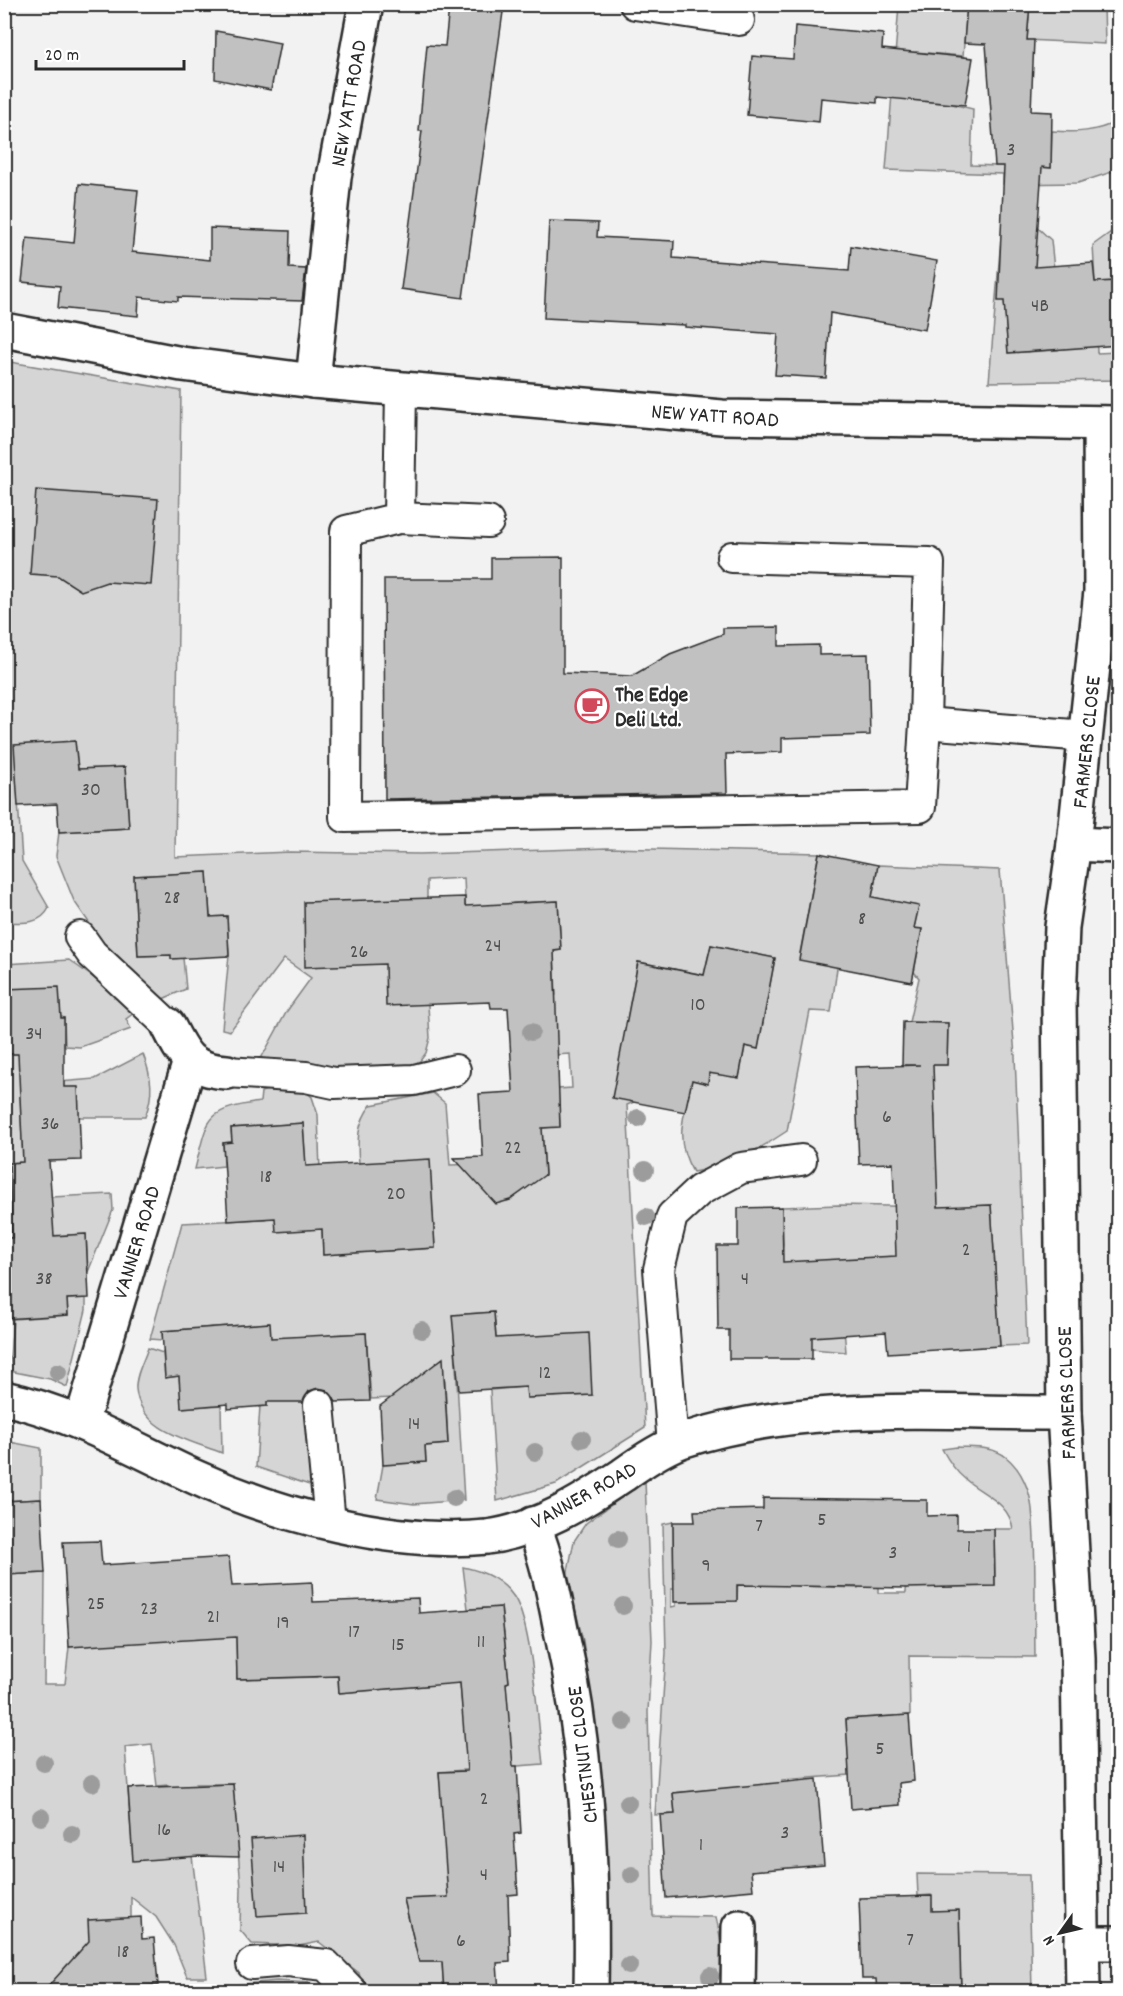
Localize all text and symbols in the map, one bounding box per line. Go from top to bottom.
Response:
scale bar [36,33,184,71]
street label: NEW YATT ROAD [324,38,377,169]
text: 20 m [45,44,79,69]
house number: 3 [1007,137,1015,165]
house number: 4B [1031,293,1049,321]
street label: NEW YATT ROAD [650,398,780,437]
street label: FARMERS CLOSE [1066,675,1111,810]
place label: The Edge Deli Ltd. [615,681,689,737]
cafe icon: The Edge Deli Ltd. [574,688,610,724]
house number: 30 [81,777,101,805]
house number: 28 [164,885,180,913]
house number: 8 [858,906,866,934]
house number: 24 [484,933,502,961]
house number: 26 [350,939,368,967]
house number: 10 [690,992,706,1020]
house number: 34 [25,1021,43,1049]
house number: 6 [882,1104,892,1132]
house number: 36 [41,1111,59,1139]
house number: 22 [504,1135,522,1163]
house number: 18 [260,1164,272,1192]
house number: 20 [386,1181,406,1209]
street label: VANNER ROAD [106,1183,170,1303]
house number: 2 [962,1237,970,1265]
house number: 38 [36,1266,52,1294]
house number: 4 [741,1266,749,1294]
street label: FARMERS CLOSE [1051,1326,1086,1460]
house number: 12 [538,1360,552,1388]
house number: 14 [408,1411,420,1439]
street label: VANNER ROAD [526,1455,643,1539]
house number: 5 [817,1507,827,1535]
house number: 7 [755,1513,763,1541]
house number: 1 [967,1534,971,1562]
house number: 3 [889,1540,897,1568]
house number: 9 [701,1553,711,1581]
house number: 25 [87,1591,105,1619]
house number: 23 [140,1596,158,1624]
house number: 21 [206,1604,220,1632]
house number: 19 [276,1610,290,1638]
house number: 17 [348,1619,360,1647]
house number: 11 [477,1629,485,1657]
house number: 15 [391,1632,405,1660]
street label: CHESTNUT CLOSE [561,1684,608,1825]
house number: 5 [875,1736,885,1764]
house number: 2 [480,1786,488,1814]
house number: 16 [157,1817,171,1845]
house number: 3 [781,1820,789,1848]
house number: 1 [699,1832,703,1860]
house number: 14 [273,1854,285,1882]
house number: 4 [480,1862,488,1890]
north arrow [1030,1903,1090,1963]
house number: 7 [906,1927,914,1955]
house number: 6 [456,1928,466,1956]
text: N [1038,1930,1061,1950]
house number: 18 [117,1939,129,1967]

